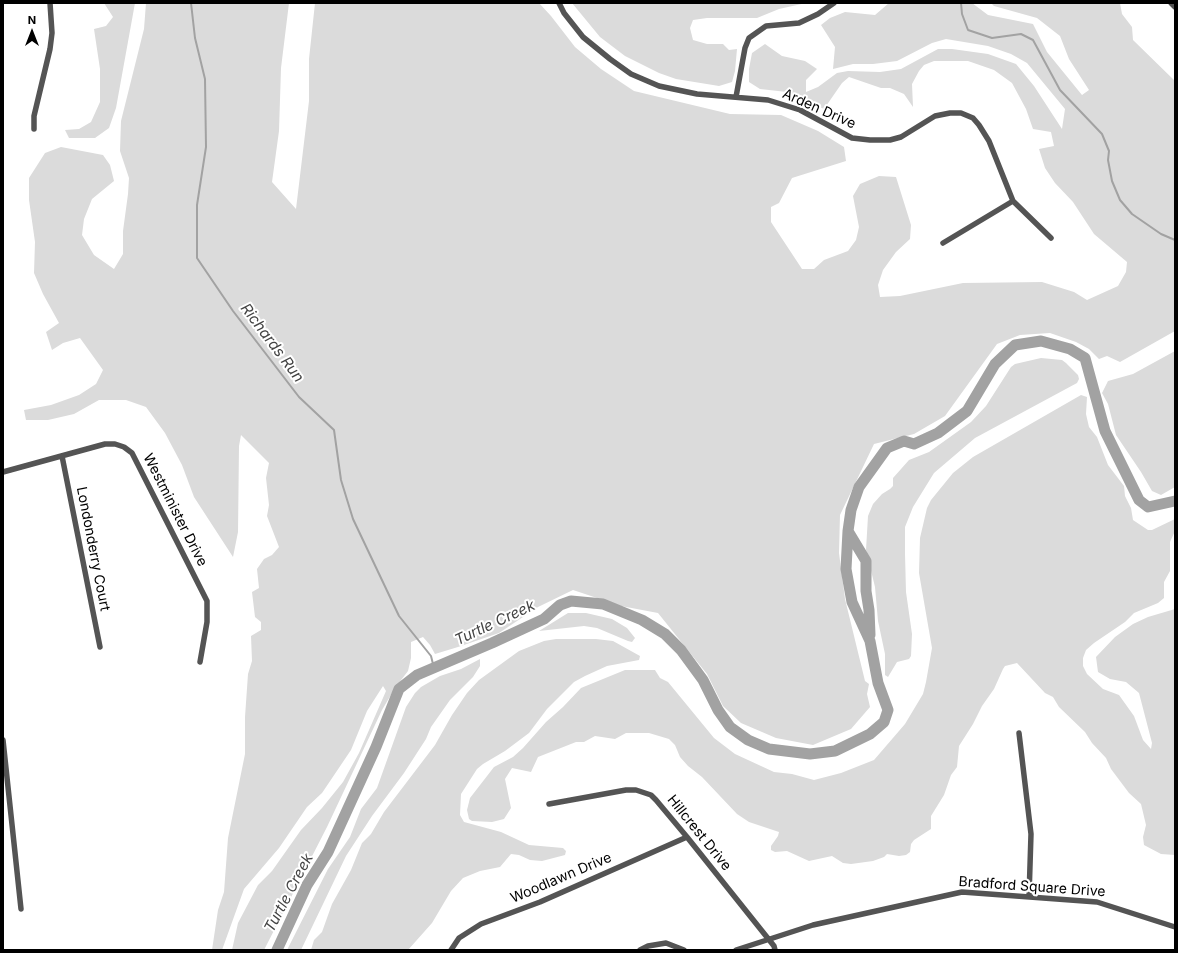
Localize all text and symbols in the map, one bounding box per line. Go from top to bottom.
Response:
north arrow [12,12,52,52]
text: N [28,13,36,27]
street label: Arden Drive [780,85,858,133]
water label: Richards Run [237,300,307,386]
street label: Westminister Drive [139,451,211,569]
street label: Londonderry Court [73,485,113,613]
water label: Turtle Creek [452,597,538,649]
street label: Hillcrest Drive [663,792,735,874]
street label: Woodlawn Drive [508,849,614,907]
water label: Turtle Creek [261,851,317,935]
street label: Bradford Square Drive [958,873,1106,901]

